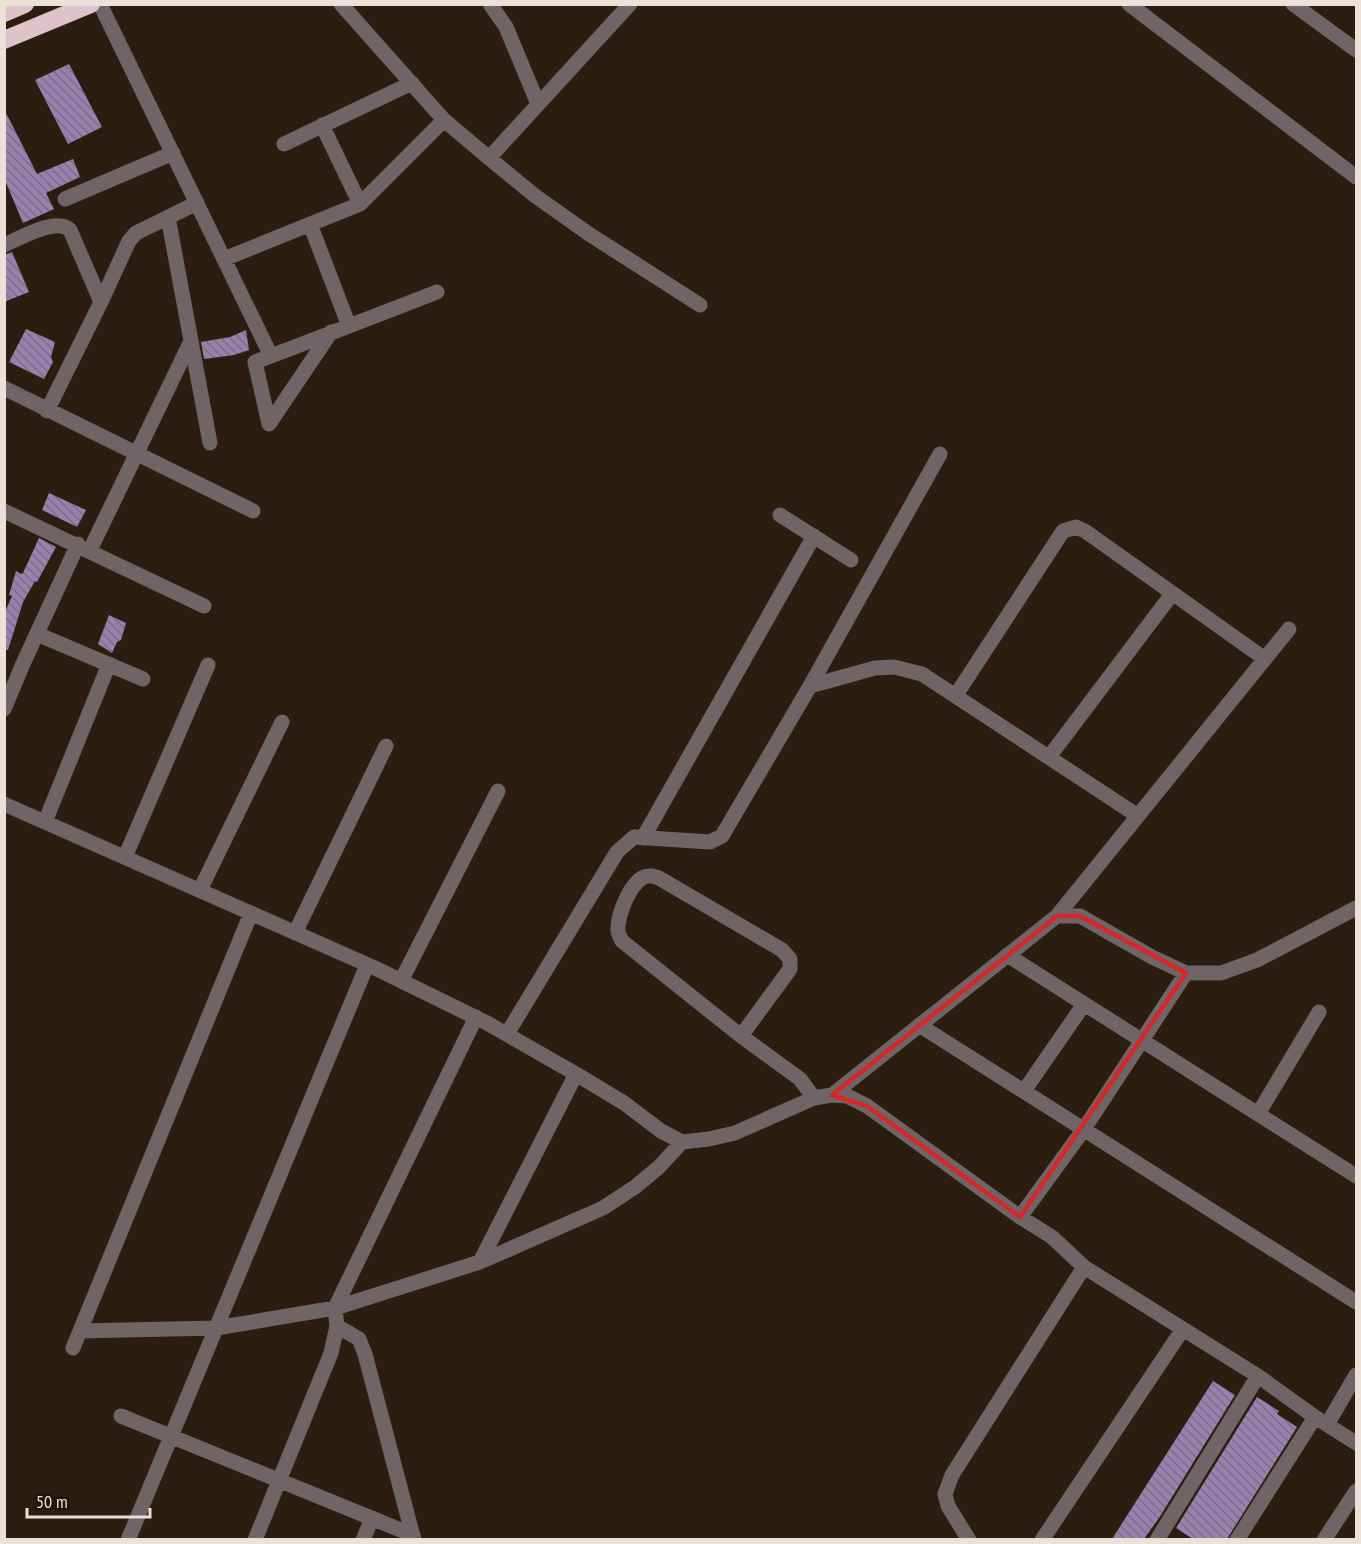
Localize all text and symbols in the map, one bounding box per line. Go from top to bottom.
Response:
scale bar [27,1481,150,1519]
text: 50 m [36,1490,68,1513]

